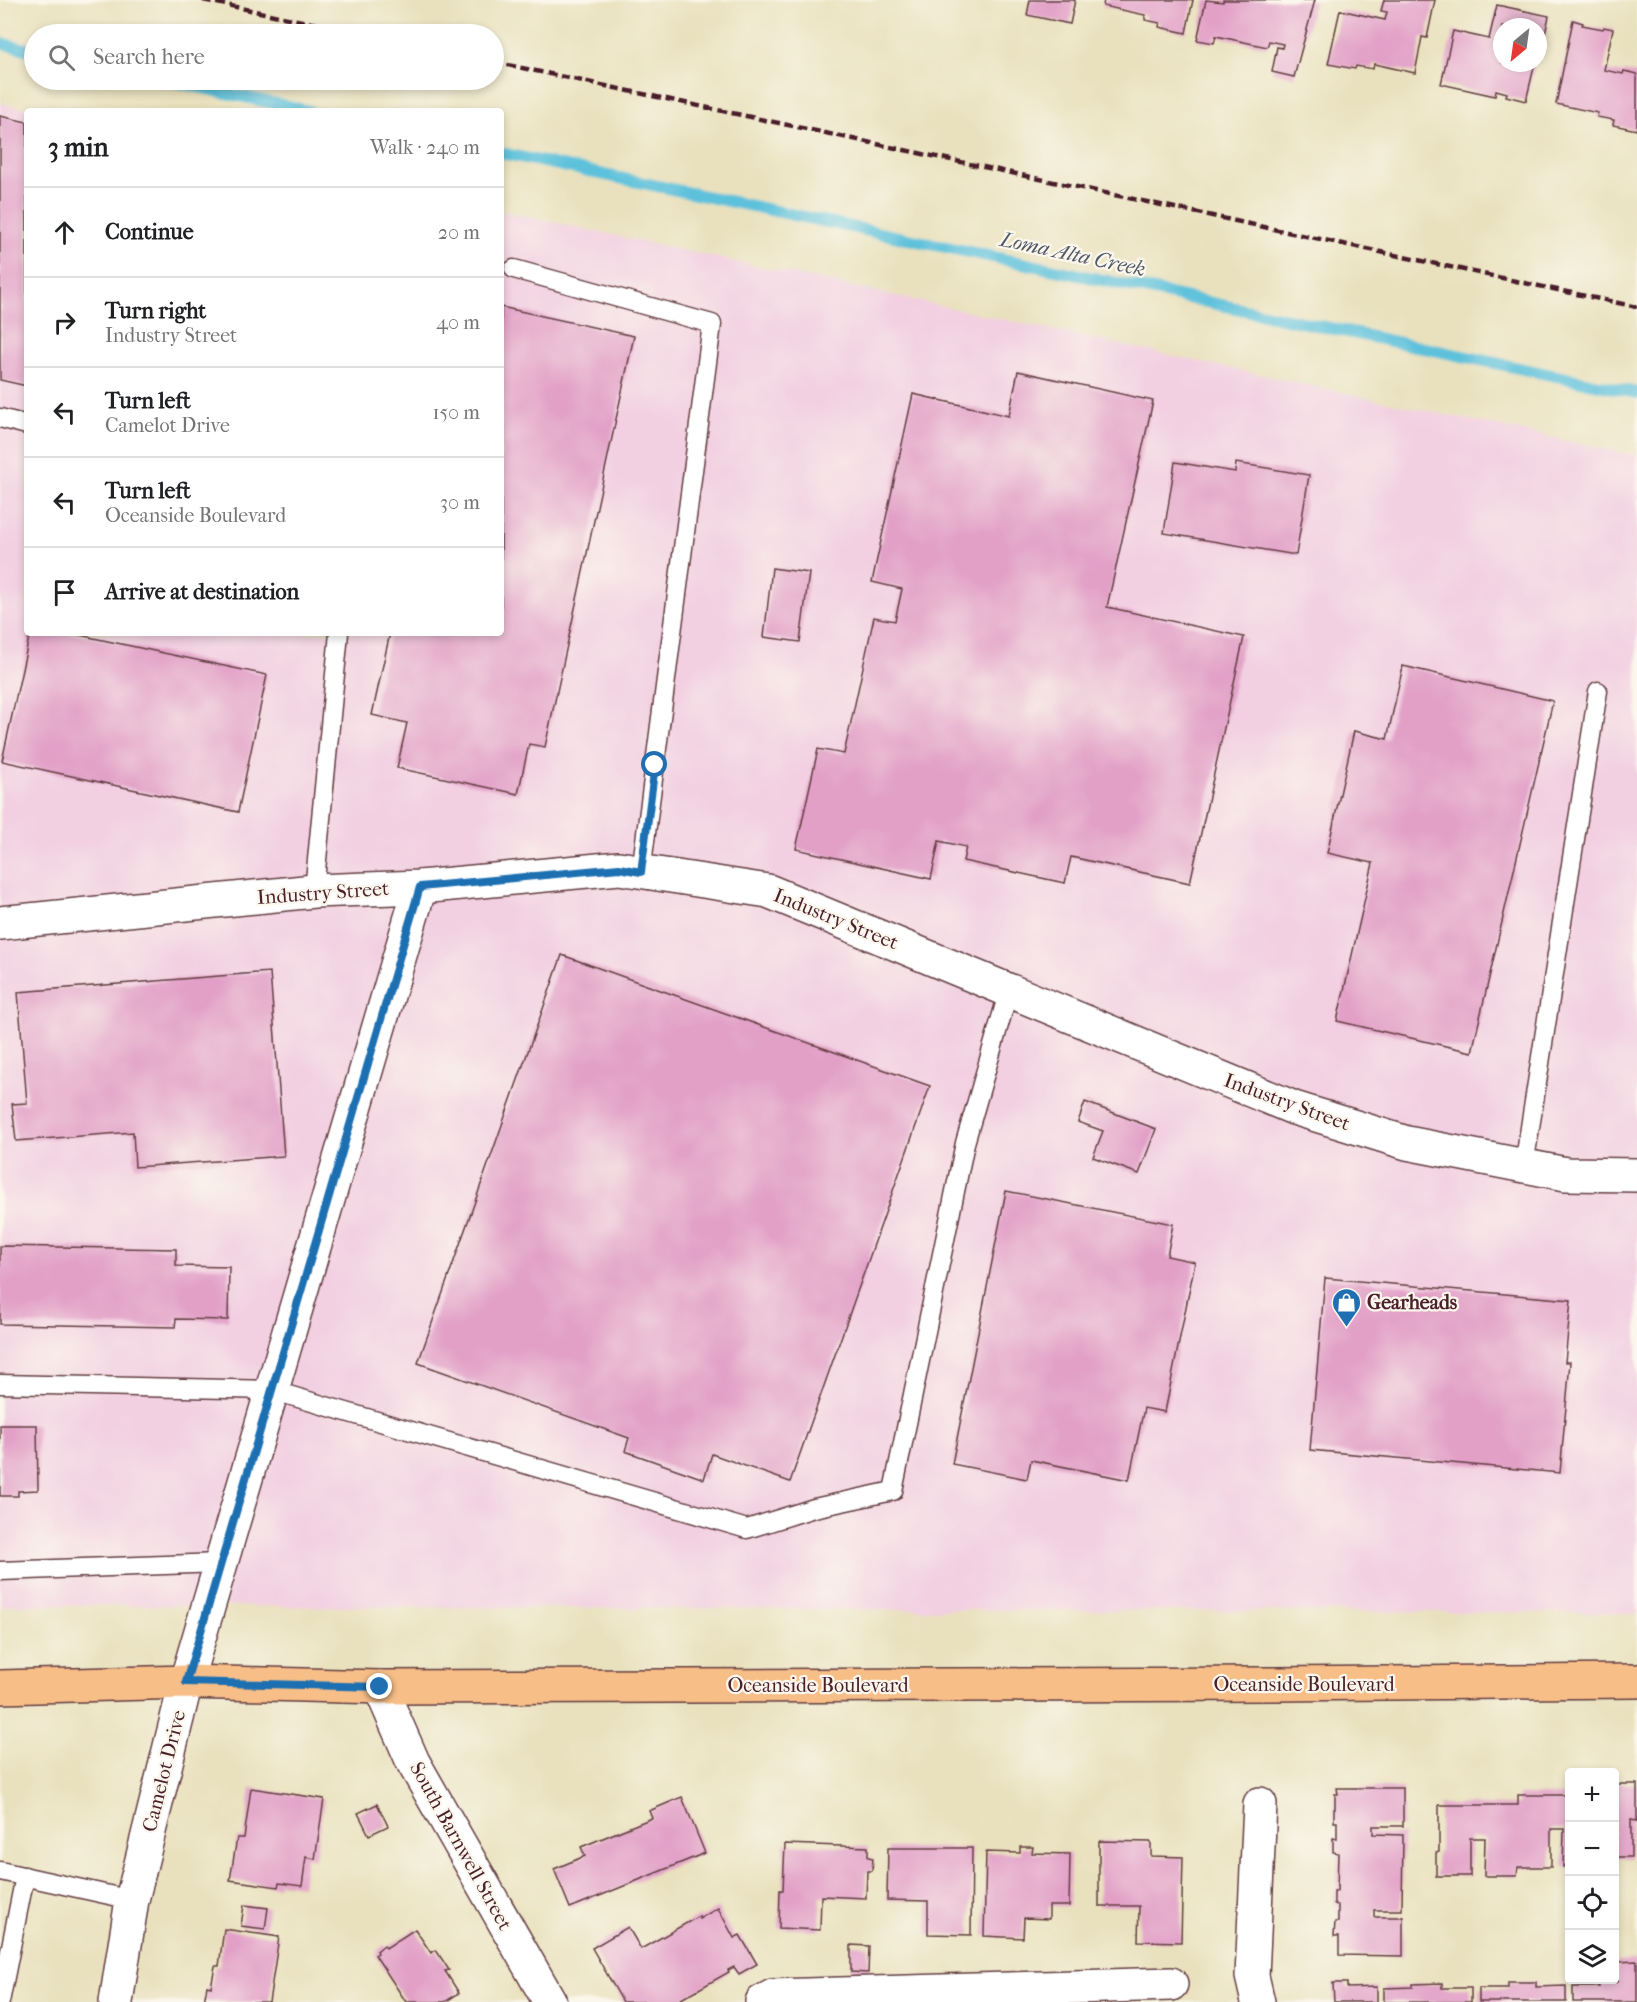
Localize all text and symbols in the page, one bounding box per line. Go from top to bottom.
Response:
north arrow [1493,18,1547,72]
search box [24,24,504,90]
icon: search [45,41,78,74]
text: Search here [93,44,205,70]
text: 3 min [48,132,109,163]
text: Walk · 240 m [370,136,480,159]
icon: ahead [48,216,81,249]
text: Continue [105,219,194,245]
text: 20 m [438,221,480,244]
water label: Loma Alta Creek [996,226,1148,281]
text: Turn right [105,298,206,324]
icon: right [48,306,81,339]
text: 40 m [436,311,480,334]
text: Industry Street [105,324,237,347]
text: Turn left [105,388,191,414]
icon: left [48,396,81,429]
text: 150 m [432,401,480,424]
text: Camelot Drive [105,414,230,437]
text: Turn left [105,478,191,504]
icon: left [48,486,81,519]
text: 30 m [440,491,480,514]
text: Oceanside Boulevard [105,504,286,527]
icon: arrive [48,576,81,609]
text: Arrive at destination [105,579,299,605]
route start [641,751,667,777]
street label: Industry Street [256,877,390,909]
street label: Industry Street [770,884,902,954]
street label: Industry Street [1221,1069,1353,1135]
shop icon: Gearheads [1330,1286,1362,1328]
place label: Gearheads [1367,1291,1458,1314]
route end [366,1673,392,1699]
street label: Oceanside Boulevard [1213,1673,1396,1696]
street label: Oceanside Boulevard [727,1674,910,1697]
street label: Camelot Drive [138,1708,190,1834]
street label: South Barnwell Street [405,1758,517,1934]
map controls [1565,1768,1619,1984]
button: + [1565,1768,1619,1822]
button: − [1565,1822,1619,1876]
button: locate [1565,1876,1619,1930]
button: layers [1565,1930,1619,1984]

